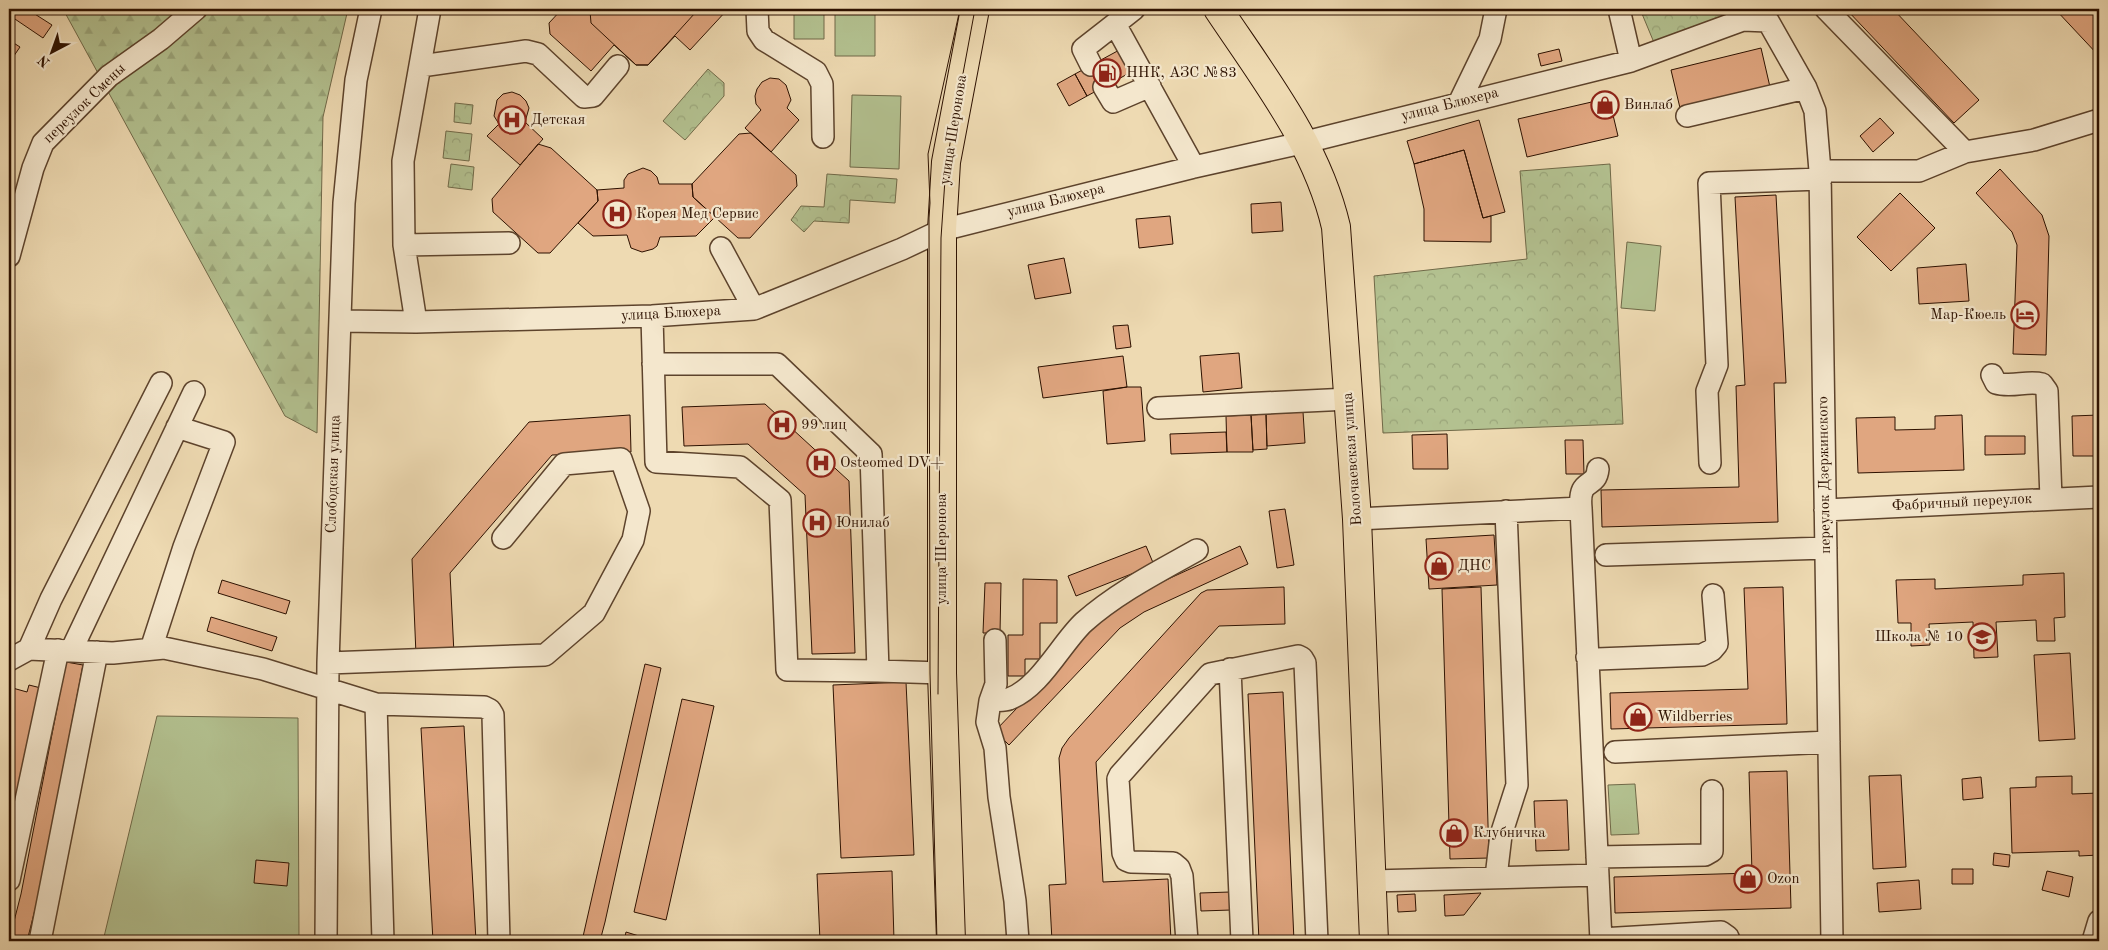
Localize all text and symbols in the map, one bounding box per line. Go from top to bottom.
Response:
north arrow [28,28,78,78]
text: N [35,52,53,70]
fuel station icon: ННК, АЗС №83 [1092,58,1122,88]
street label: переулок Смены [41,61,129,147]
place label: ННК, АЗС №83 [1126,66,1237,81]
street label: улица Шеронова [938,73,970,186]
street label: улица Блюхера [1400,86,1501,124]
shop icon: Винлаб [1590,90,1620,120]
place label: Винлаб [1624,98,1673,113]
hospital icon: Детская [497,105,527,135]
place label: Детская [531,113,586,128]
street label: улица Блюхера [1006,182,1107,220]
hospital icon: Корея Мед Сервис [602,199,632,229]
place label: Корея Мед Сервис [636,207,759,222]
hotel icon: Мар-Кюель [2010,300,2040,330]
street label: улица Блюхера [621,304,722,324]
place label: Мар-Кюель [1930,308,2006,323]
street label: Волочаевская улица [1341,391,1365,526]
street label: переулок Дзержинского [1816,396,1834,554]
hospital icon: 99 лиц [767,410,797,440]
street label: Слободская улица [324,414,344,534]
place label: 99 лиц [801,418,847,433]
hospital icon: Osteomed DV+ [806,448,836,478]
place label: Osteomed DV+ [840,456,944,471]
street label: Фабричный переулок [1891,492,2033,514]
street label: улица Шеронова [935,493,950,605]
hospital icon: Юнилаб [802,508,832,538]
place label: Юнилаб [836,516,890,531]
shop icon: ДНС [1424,551,1454,581]
place label: ДНС [1458,559,1491,574]
school or university icon: Школа № 10 [1967,622,1997,652]
place label: Школа № 10 [1875,630,1963,645]
shop icon: Wildberries [1623,702,1653,732]
place label: Wildberries [1657,710,1733,725]
shop icon: Клубничка [1439,818,1469,848]
place label: Клубничка [1473,826,1546,841]
shop icon: Ozon [1733,864,1763,894]
place label: Ozon [1767,872,1800,887]

